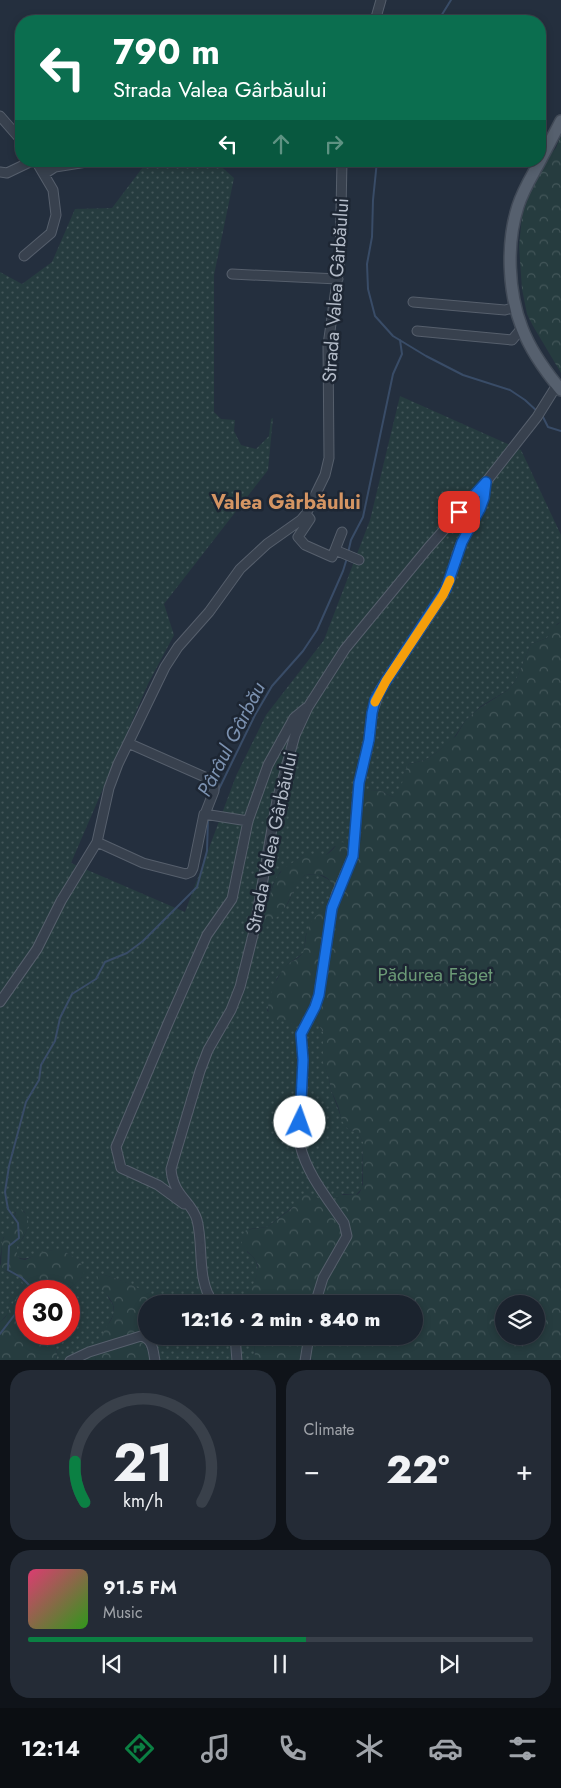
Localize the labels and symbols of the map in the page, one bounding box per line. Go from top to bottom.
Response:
street label: Strada Valea Gârbăului [316,197,355,383]
district label: Valea Gârbăului [210,488,361,517]
pin [438,491,480,533]
water label: Pârâul Gârbău [190,677,273,802]
street label: Strada Valea Gârbăului [239,749,304,935]
park label: Pădurea Făget [377,961,493,988]
position arrow [273,1095,325,1147]
speed limit sign: 30 [15,1280,80,1345]

